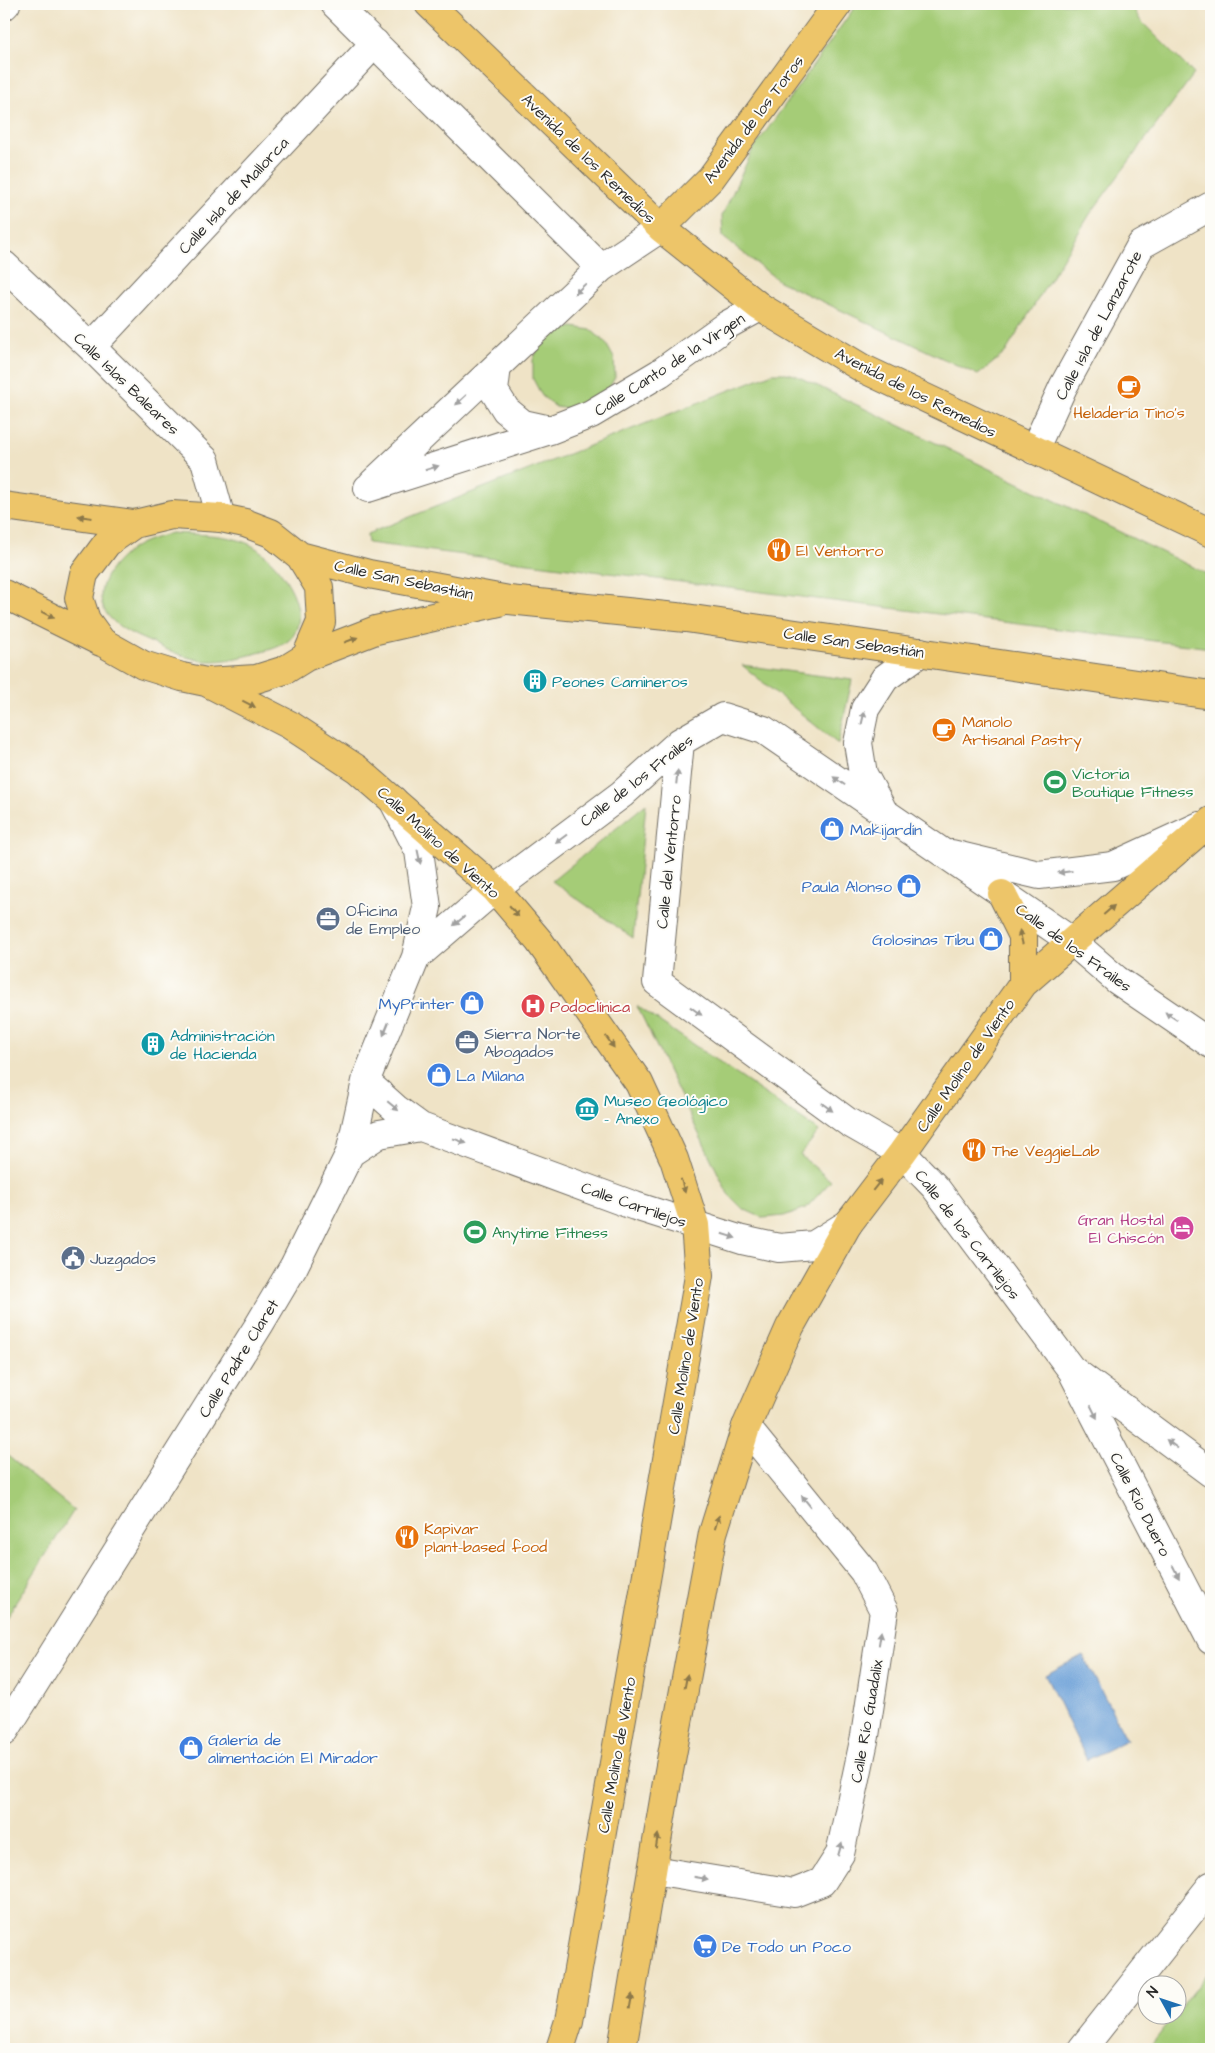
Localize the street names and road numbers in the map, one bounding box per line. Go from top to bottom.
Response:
street label: Avenida de los Toros [699,51,809,188]
street label: Avenida de los Remedios [516,89,660,229]
street label: Calle Isla de Mallorca [174,132,294,259]
street label: Calle Isla de Lanzarote [1050,246,1148,404]
street label: Calle Canto de la Virgen [590,308,750,423]
street label: Calle Islas Baleares [69,327,184,440]
street label: Avenida de los Remedios [831,343,1000,443]
street label: Calle San Sebastián [332,555,475,605]
street label: Calle San Sebastián [782,622,925,664]
street label: Calle de los Frailes [575,729,698,832]
street label: Calle Molino de Viento [372,782,504,904]
street label: Calle del Ventorro [651,794,687,930]
street label: Calle de los Frailes [1011,898,1136,997]
street label: Calle Molino de Viento [912,995,1020,1137]
street label: Calle de los Carrilejos [909,1165,1025,1304]
street label: Calle Carrilejos [578,1177,689,1233]
street label: Calle Molino de Viento [663,1276,709,1436]
street label: Calle Padre Claret [194,1295,284,1422]
street label: Calle Río Duero [1104,1449,1176,1560]
street label: Calle Río Guadalix [845,1657,889,1785]
street label: Calle Molino de Viento [592,1675,642,1835]

